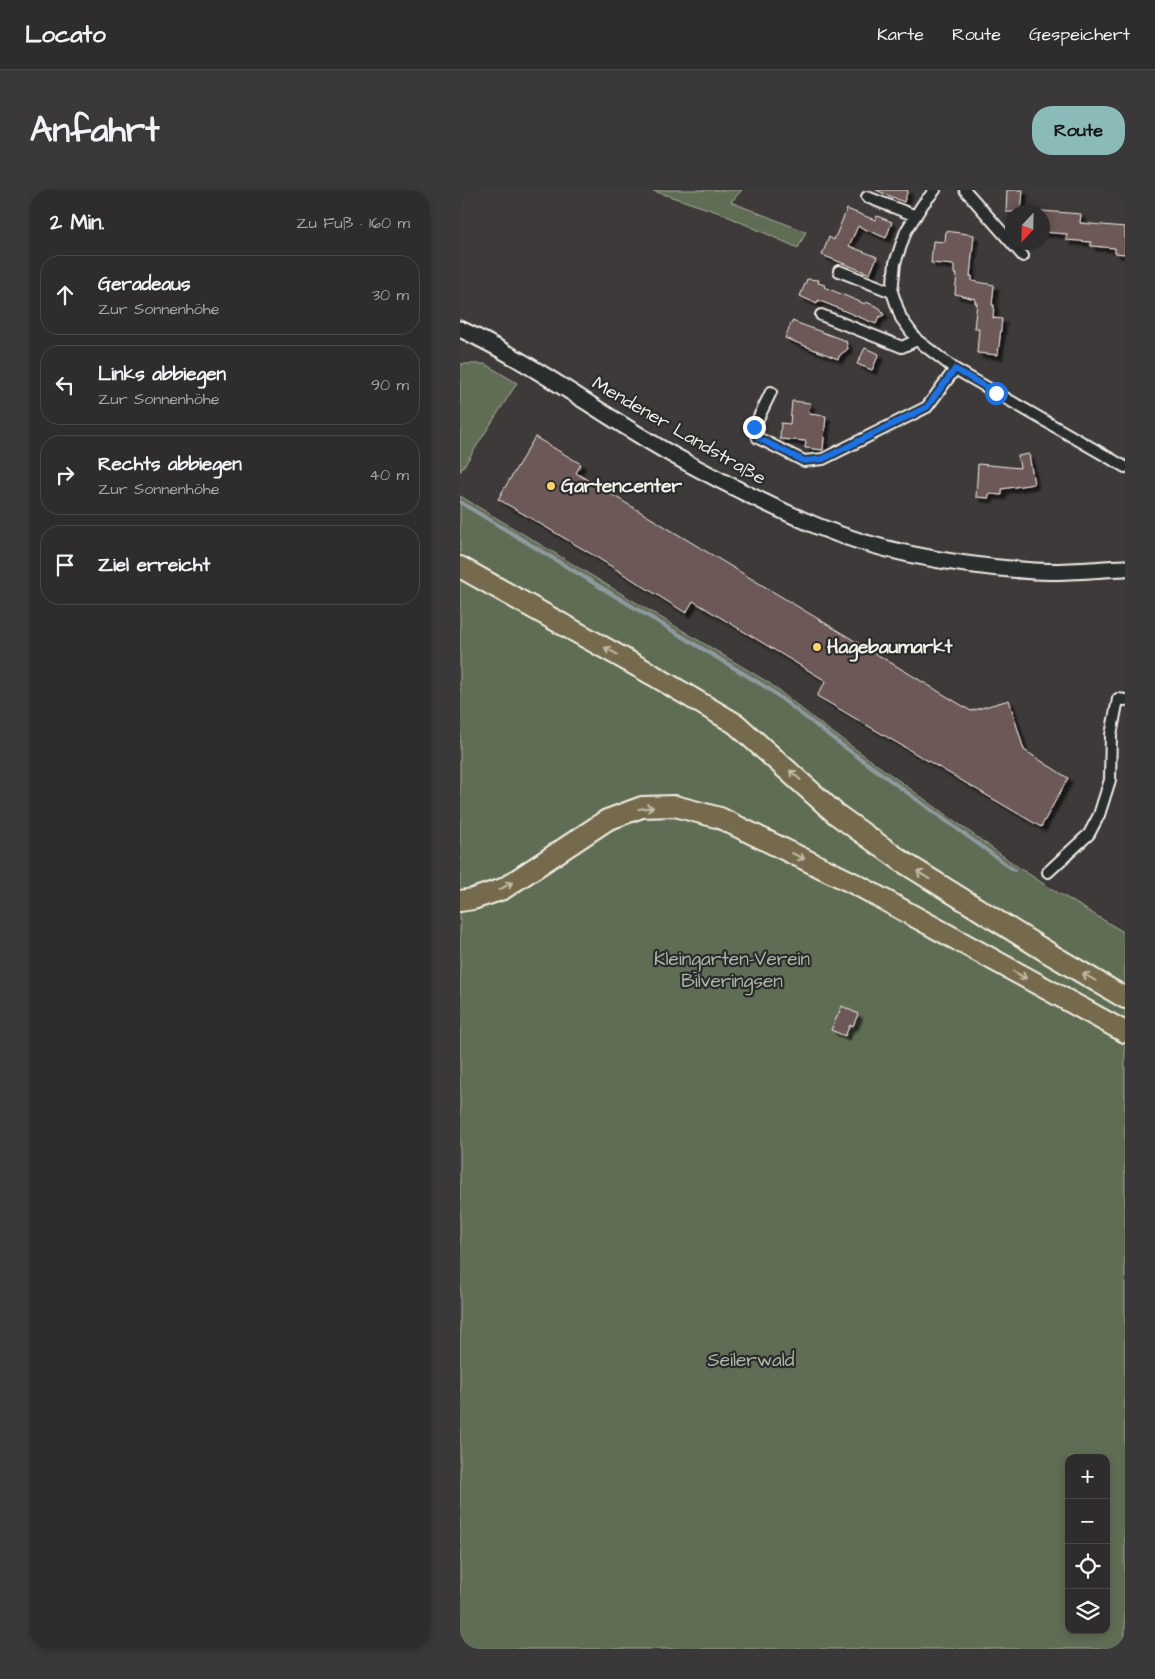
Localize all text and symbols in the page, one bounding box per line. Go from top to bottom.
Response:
text: Locato [25,18,106,52]
text: Karte [877,22,924,47]
text: Route [952,22,1001,47]
text: Gespeichert [1029,22,1130,47]
text: Anfahrt [30,106,159,155]
button: Route [1032,106,1125,155]
north arrow [1005,205,1050,250]
text: 2 Min. [50,208,104,237]
text: Zu Fuß · 160 m [296,212,410,234]
text: Geradeaus [98,271,190,298]
icon: ahead [51,281,79,309]
text: 30 m [372,284,409,306]
text: Zur Sonnenhöhe [98,298,219,320]
text: Links abbiegen [98,361,226,388]
street label: Mendener Landstraße [587,370,771,492]
icon: left [51,371,79,399]
text: 90 m [371,374,409,396]
route start [985,382,1008,405]
text: Zur Sonnenhöhe [98,388,219,410]
route end [743,416,766,439]
text: Rechts abbiegen [98,451,242,478]
icon: right [51,461,79,489]
text: 40 m [369,464,409,486]
place label: Gartencenter [561,473,683,500]
text: Zur Sonnenhöhe [98,478,219,500]
marker: Gartencenter [545,480,557,492]
icon: arrive [51,551,79,579]
text: Ziel erreicht [98,552,210,579]
place label: Hagebaumarkt [827,634,953,662]
marker: Hagebaumarkt [811,641,823,653]
one-way arrow [603,646,618,656]
one-way arrow [788,770,801,781]
one-way arrow [638,803,654,813]
one-way arrow [790,852,805,862]
one-way arrow [916,870,930,880]
one-way arrow [498,881,513,891]
park label: Kleingarten-Verein Bilveringsen [654,946,810,996]
one-way arrow [1012,970,1027,980]
one-way arrow [1082,971,1096,981]
park label: Seilerwald [708,1347,795,1374]
map controls [1065,1454,1110,1634]
button: + [1065,1454,1110,1499]
button: − [1065,1499,1110,1544]
button: locate [1065,1544,1110,1589]
button: layers [1065,1589,1110,1634]

